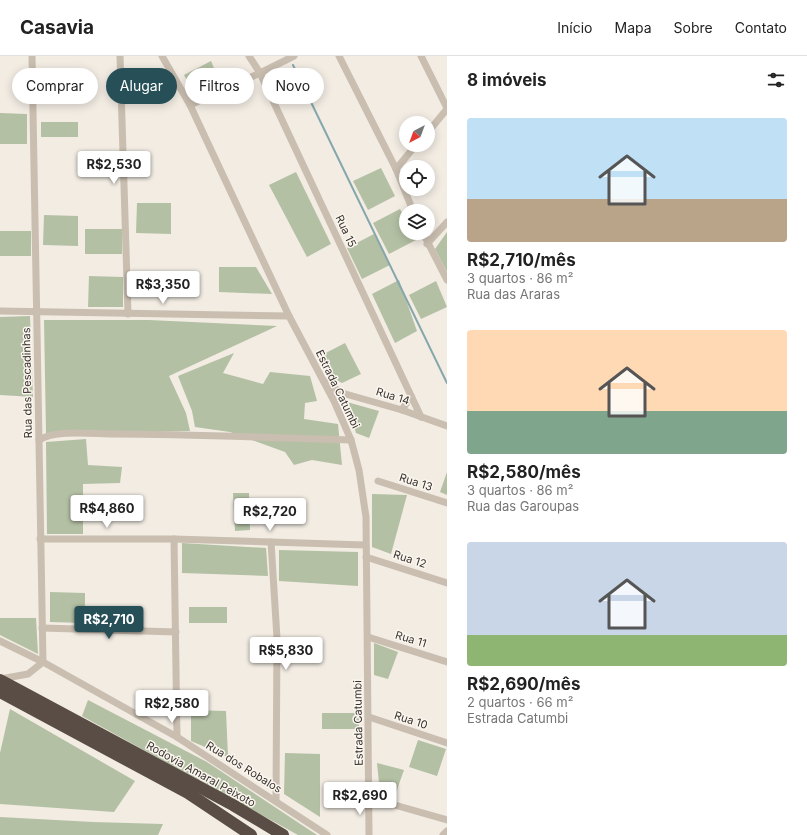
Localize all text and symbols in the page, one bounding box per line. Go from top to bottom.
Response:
text: Casavia [20,16,94,39]
text: Início [557,19,593,36]
text: Mapa [615,19,652,36]
text: Sobre [674,19,713,36]
text: Contato [735,19,787,36]
chip: Comprar [12,68,98,104]
chip: Alugar [106,68,177,104]
chip: Filtros [185,68,254,104]
chip: Novo [262,68,324,104]
icon: filters [765,69,787,91]
text: 8 imóveis [467,70,546,90]
north arrow [399,116,435,152]
map controls [399,116,435,240]
icon: home [591,144,663,216]
pin: R$2,530 [77,151,151,185]
text: R$2,530 [87,156,141,172]
button: locate [399,160,435,196]
button: layers [399,204,435,240]
street label: Rua 15 [332,213,360,250]
text: R$2,710/mês [467,250,576,270]
text: 3 quartos · 86 m² [467,270,573,286]
pin: R$3,350 [126,271,200,305]
text: R$3,350 [136,276,190,292]
text: Rua das Araras [467,286,560,302]
street label: Rua das Pescadinhas [19,327,35,439]
street label: Estrada Catumbi [313,347,363,431]
icon: home [591,356,663,428]
street label: Rua 14 [374,384,412,408]
text: R$2,580/mês [467,462,581,482]
street label: Rua 13 [398,470,435,494]
text: 3 quartos · 86 m² [467,482,573,498]
pin: R$4,860 [70,495,144,529]
pin: R$2,720 [233,498,307,532]
text: Rua das Garoupas [467,498,579,514]
text: R$4,860 [79,500,135,516]
text: R$2,720 [243,503,297,519]
street label: Rua 12 [392,547,428,571]
icon: home [591,568,663,640]
pin: R$2,710 [72,606,146,640]
text: R$2,710 [83,611,135,627]
street label: Rua 11 [394,628,428,650]
pin: R$5,830 [249,637,323,671]
text: R$5,830 [259,642,313,658]
text: R$2,690/mês [467,674,581,694]
street label: Estrada Catumbi [350,680,366,766]
pin: R$2,580 [135,690,209,724]
text: 2 quartos · 66 m² [467,694,573,710]
text: R$2,580 [144,695,200,711]
street label: Rua 10 [393,708,430,732]
text: Estrada Catumbi [467,710,568,726]
street label: Rodovia Amaral Peixoto [144,738,258,810]
street label: Rua dos Robalos [204,738,285,796]
pin: R$2,690 [323,782,397,816]
text: R$2,690 [333,787,387,803]

